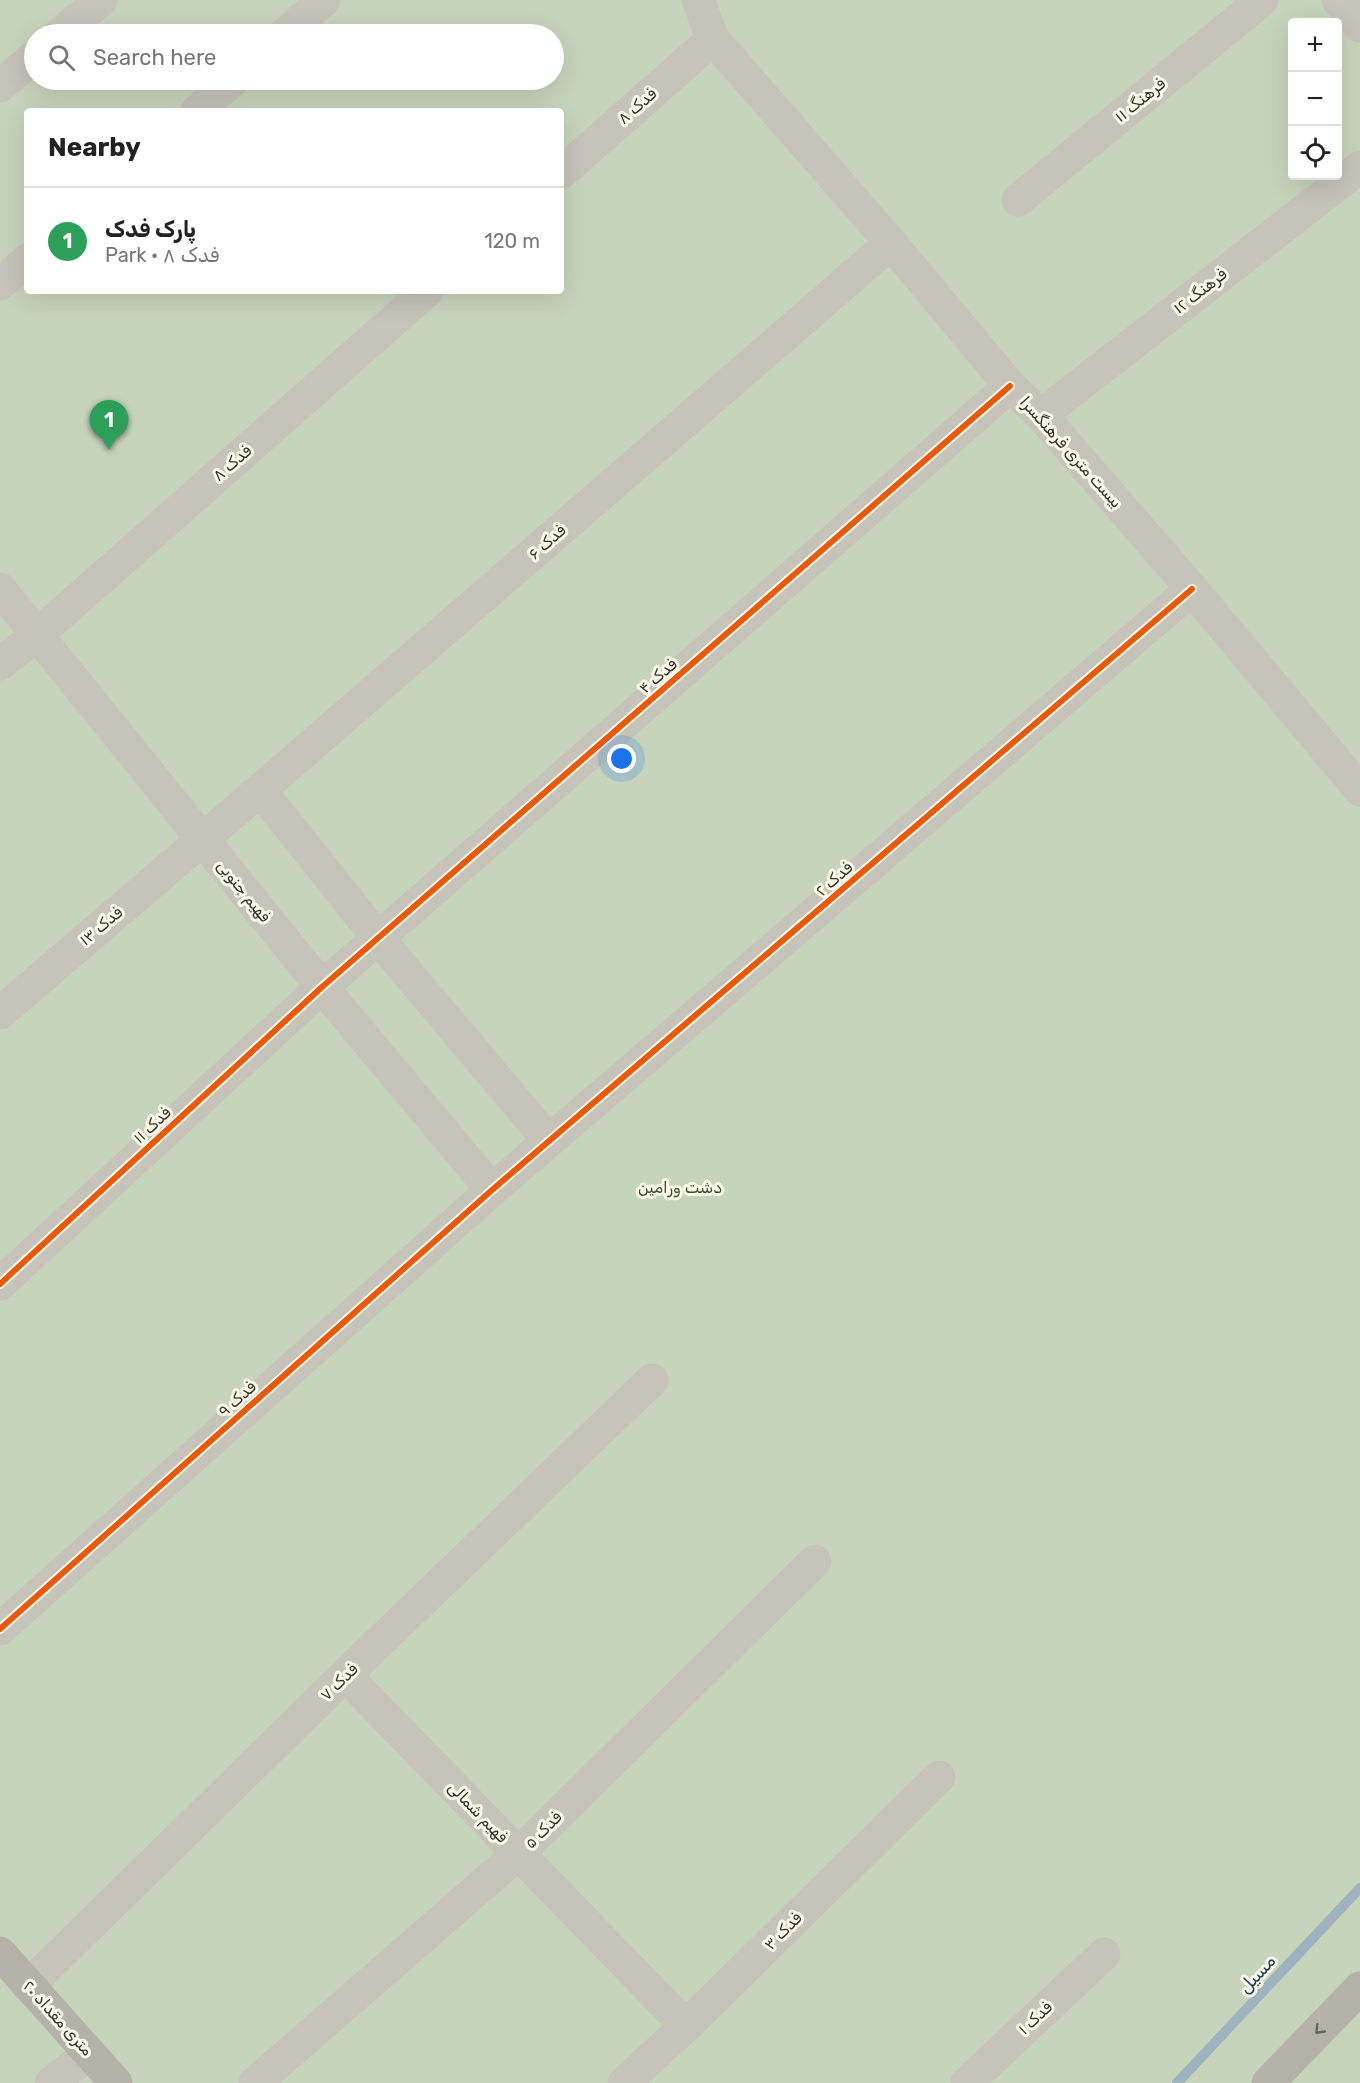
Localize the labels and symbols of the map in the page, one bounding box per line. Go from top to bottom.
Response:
street label: فرهنگ ۱۱ [1111,74,1170,127]
street label: فدک ۸ [614,84,661,128]
street label: فرهنگ ۱۲ [1170,264,1231,319]
street label: بیست متری فرهنگسرا [1015,392,1126,512]
pin: 1 [90,400,128,450]
street label: فدک ۸ [209,441,256,485]
street label: فدک ۶ [524,520,570,563]
street label: فدک ۴ [635,654,681,698]
your location [607,744,636,773]
street label: فهیم جنوبی [212,856,275,927]
street label: فدک ۲ [812,857,857,900]
street label: فدک ۱۳ [76,902,127,949]
street label: فدک ۱۱ [129,1102,175,1147]
park label: دشت ورامین [638,1178,722,1198]
street label: فدک ۹ [214,1377,260,1421]
street label: فدک ۷ [316,1659,362,1704]
street label: فهیم شمالی [443,1777,512,1848]
street label: فدک ۵ [520,1807,566,1853]
street label: فدک ۳ [760,1908,806,1954]
water label: مسیل [1234,1950,1280,1998]
street label: ۲۰ متری مقداد [18,1976,97,2060]
street label: فدک ۱ [1014,1997,1056,2039]
one-way arrow [1316,2023,1327,2034]

